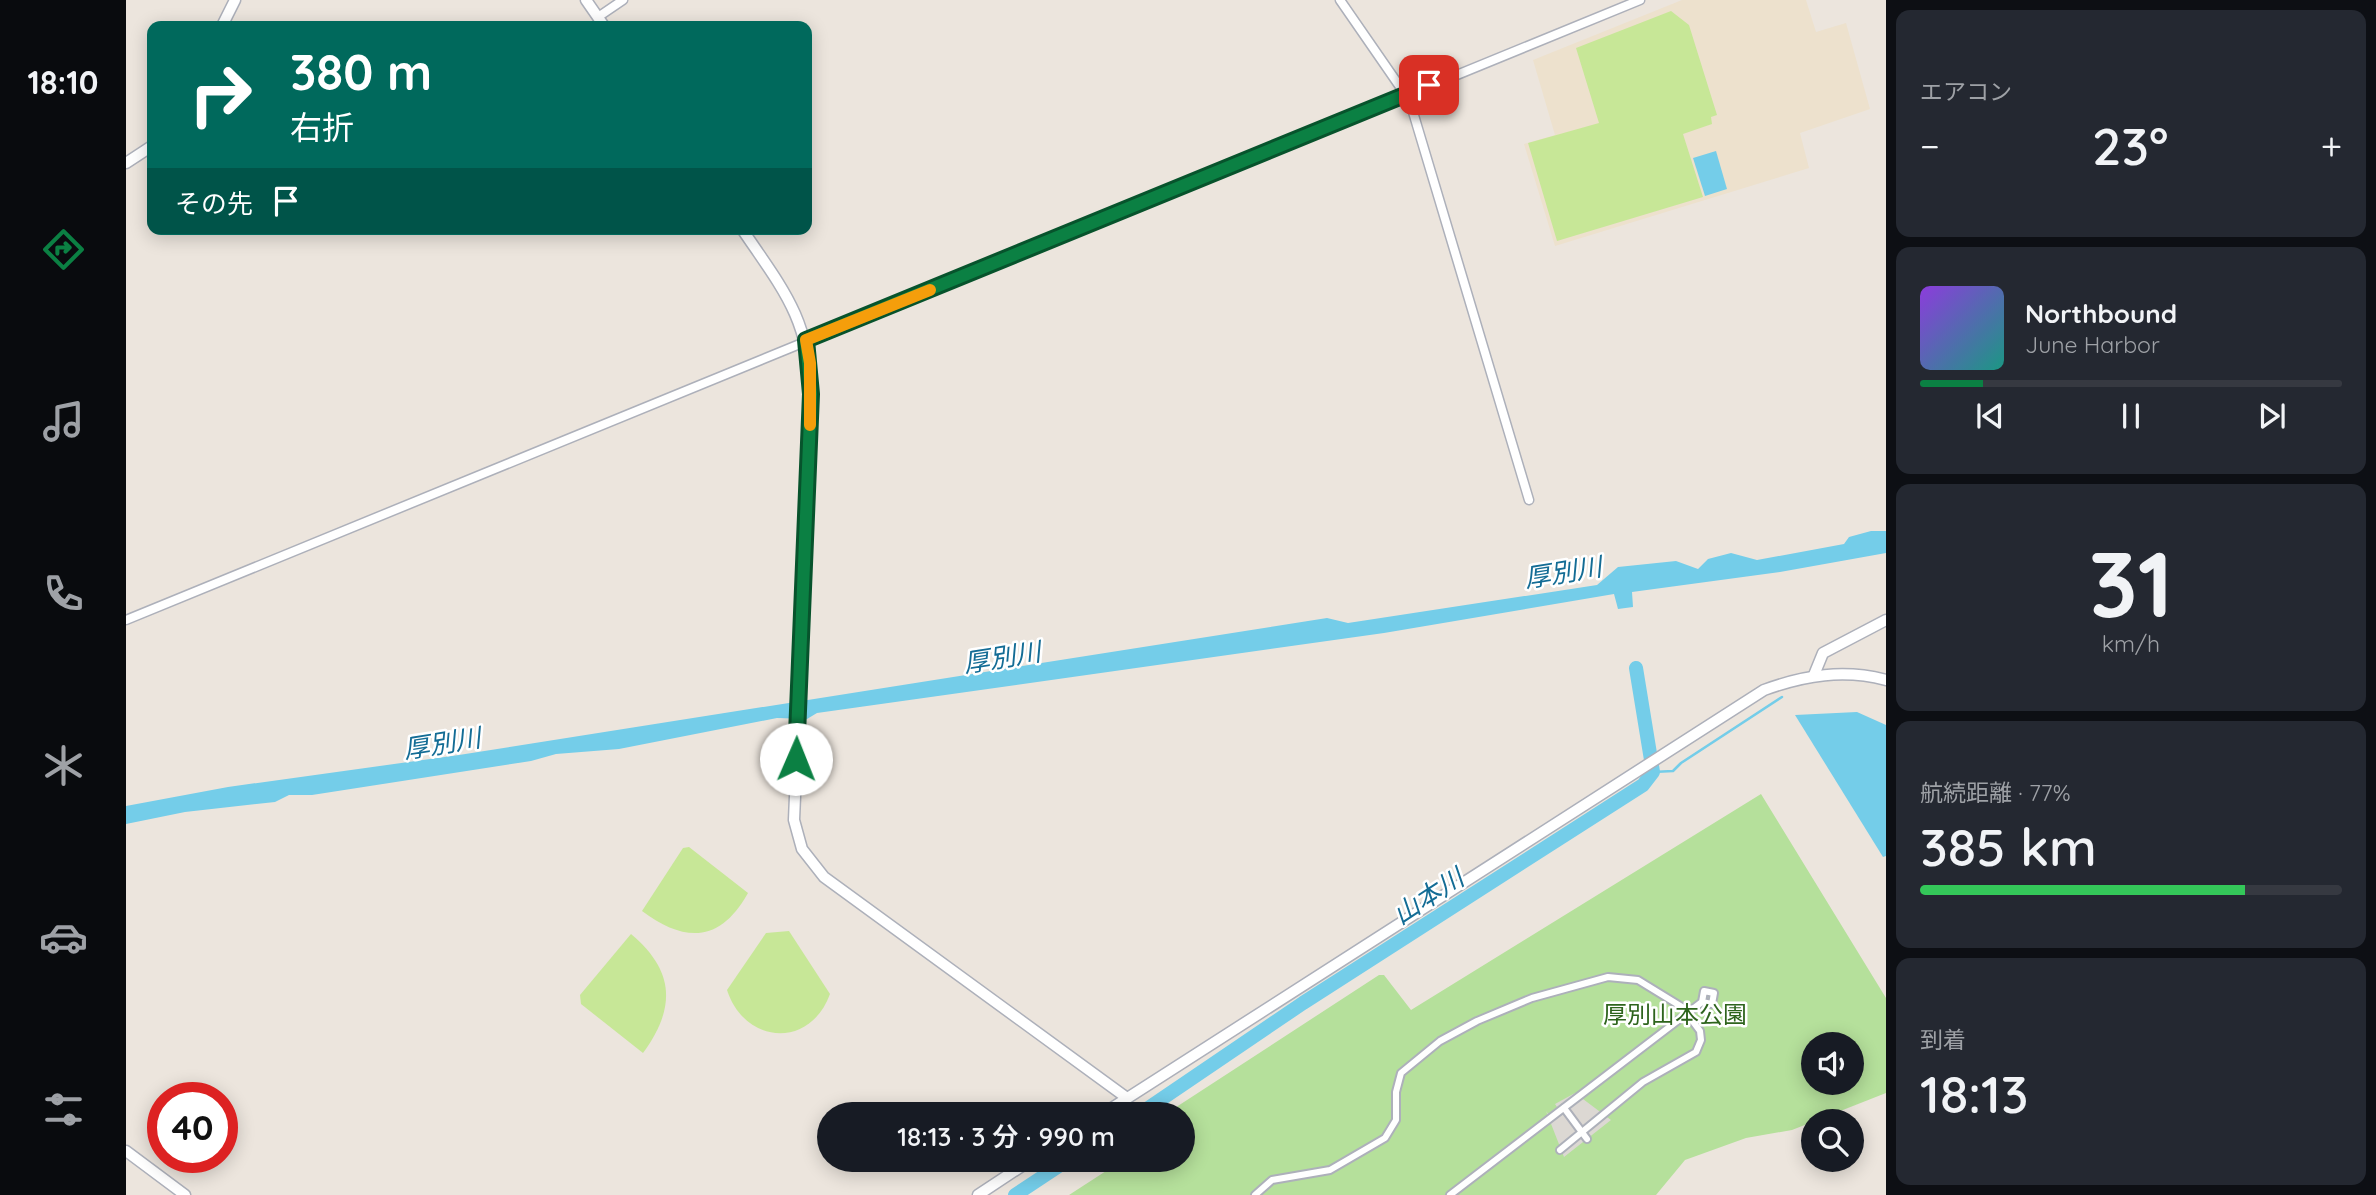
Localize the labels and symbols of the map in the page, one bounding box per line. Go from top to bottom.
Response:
pin [1399,55,1459,115]
water label: 厚別川 [1522,549,1607,594]
water label: 厚別川 [961,634,1046,679]
water label: 厚別川 [401,720,486,765]
position arrow [759,722,833,796]
water label: 山本川 [1386,859,1472,931]
park label: 厚別山本公園 [1603,999,1747,1029]
speed limit sign: 40 [147,1082,238,1173]

